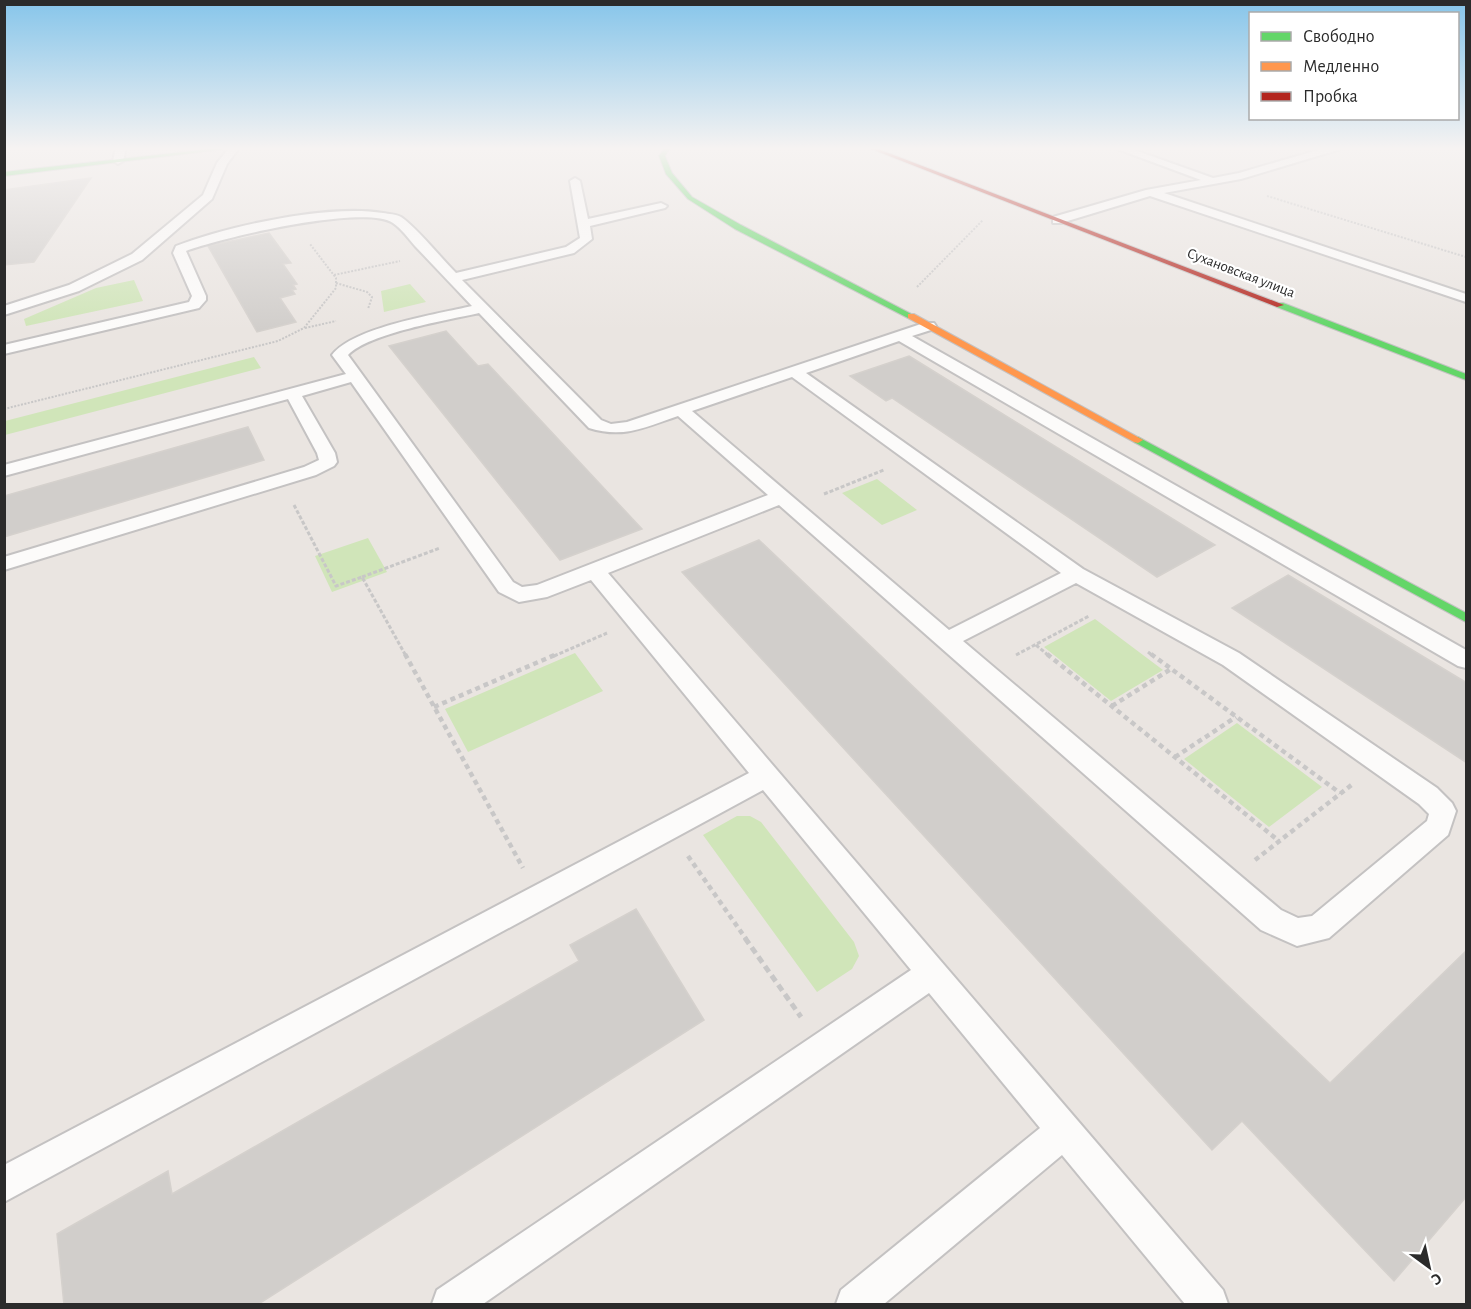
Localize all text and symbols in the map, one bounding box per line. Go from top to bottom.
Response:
legend [1249,12,1459,120]
text: Свободно [1303,27,1375,46]
text: Медленно [1303,58,1379,76]
text: Пробка [1303,87,1358,106]
street label: Сухановская улица [1185,246,1297,301]
north arrow [1399,1237,1459,1297]
text: С [1428,1270,1445,1288]

